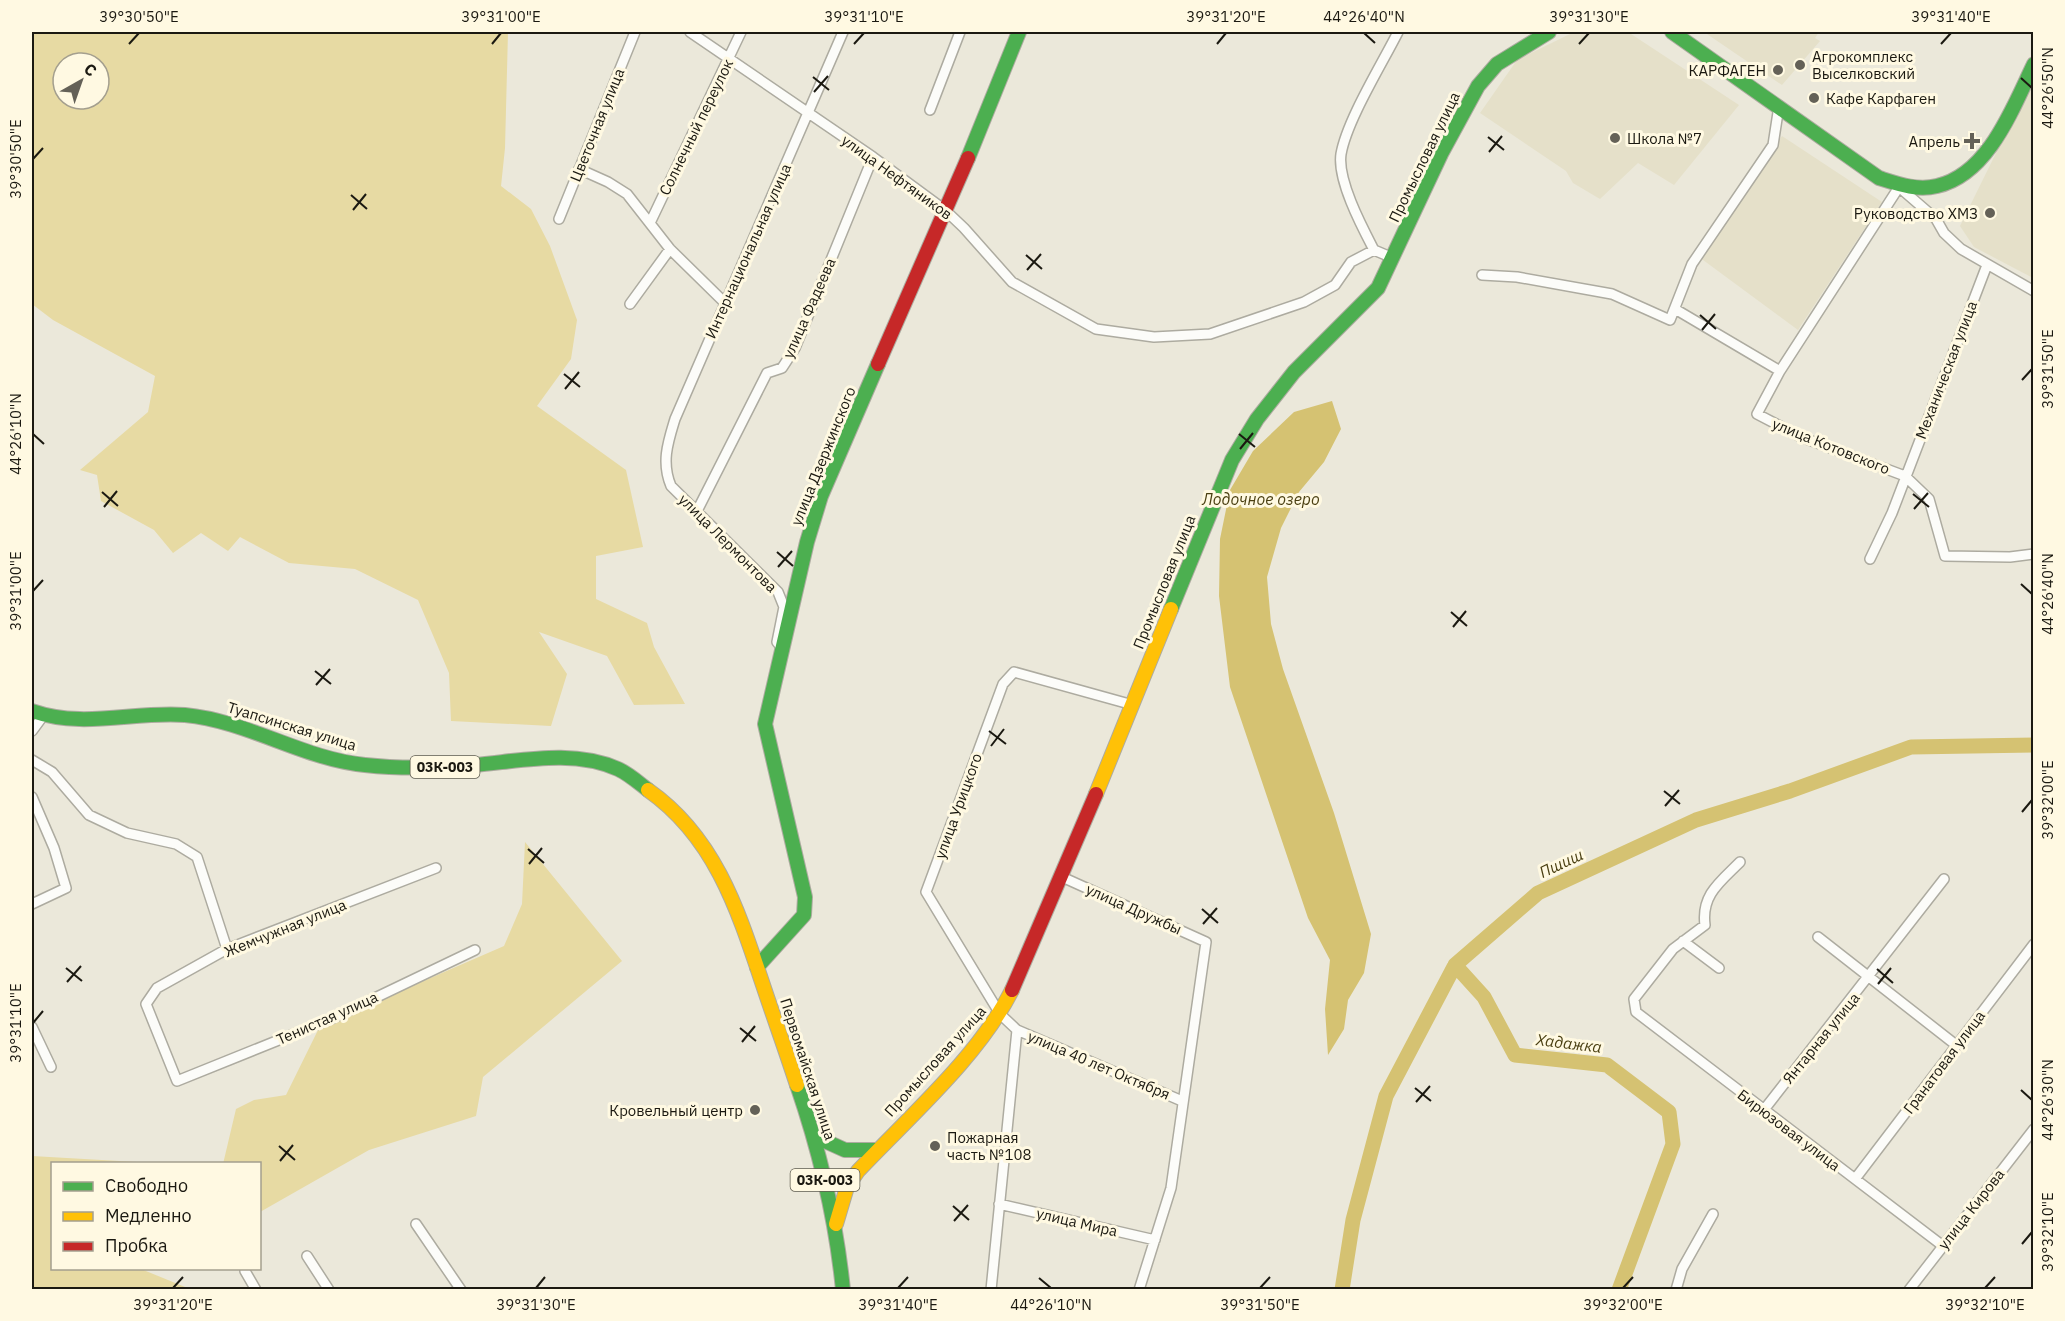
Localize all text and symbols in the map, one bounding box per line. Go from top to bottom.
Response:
text: 39°30'50"E [99,7,179,26]
text: 39°31'00"E [461,7,541,26]
text: 39°31'10"E [824,7,904,26]
text: 39°31'20"E [1186,7,1266,26]
text: 44°26'40"N [1323,7,1405,26]
text: 39°31'30"E [1549,7,1629,26]
text: 39°31'40"E [1911,7,1991,26]
place label: Агрокомплекс Выселковский [1812,47,1915,83]
text: 44°26'50"N [2038,47,2057,129]
north arrow [51,51,111,111]
street label: Солнечный переулок [655,56,737,198]
text: С [80,58,101,81]
marker: Агрокомплекс Выселковский [1793,58,1807,72]
place label: КАРФАГЕН [1689,61,1766,80]
marker: КАРФАГЕН [1771,63,1785,77]
street label: Цветочная улица [566,65,628,185]
street label: Промысловая улица [1384,89,1464,225]
place label: Кафе Карфаген [1826,89,1936,108]
marker: Кафе Карфаген [1807,91,1821,105]
text: 39°30'50"E [6,119,25,199]
place label: Школа №7 [1627,129,1702,148]
street label: улица Нефтяников [838,130,956,224]
marker: Школа №7 [1608,131,1622,145]
place label: Апрель [1909,132,1960,151]
marker: Апрель [1965,134,1979,148]
street label: Интернациональная улица [701,161,795,341]
place label: Руководство ХМЗ [1854,204,1978,223]
marker: Руководство ХМЗ [1983,206,1997,220]
street label: улица Фадеева [778,255,840,361]
street label: Механическая улица [1911,298,1981,442]
text: 39°31'50"E [2038,329,2057,409]
street label: улица Дзержинского [786,384,860,528]
text: 44°26'10"N [6,393,25,475]
street label: улица Котовского [1769,414,1893,478]
water label: Лодочное озеро [1201,489,1320,509]
street label: улица Лермонтова [675,490,781,596]
street label: Промысловая улица [1128,512,1200,652]
text: 39°31'00"E [6,551,25,631]
text: 44°26'40"N [2038,553,2057,635]
street label: Туапсинская улица [225,697,359,755]
street label: улица Урицкого [930,751,986,861]
road number: 03К-003 [410,756,480,778]
text: 39°32'00"E [2038,760,2057,840]
water label: Пшиш [1536,844,1586,882]
street label: улица Дружбы [1083,879,1185,939]
street label: Жемчужная улица [221,895,349,961]
text: 39°31'10"E [6,983,25,1063]
street label: Тенистая улица [273,987,381,1049]
street label: Янтарная улица [1778,989,1864,1087]
street label: Первомайская улица [776,996,840,1142]
street label: Промысловая улица [880,1002,990,1120]
street label: Гранатовая улица [1899,1007,1989,1117]
street label: улица 40 лет Октября [1025,1026,1173,1104]
water label: Хадажка [1534,1029,1603,1057]
text: 44°26'30"N [2038,1059,2057,1141]
street label: Бирюзовая улица [1734,1085,1844,1175]
place label: Кровельный центр [609,1101,743,1120]
marker: Кровельный центр [748,1103,762,1117]
place label: Пожарная часть №108 [947,1128,1032,1164]
marker: Пожарная часть №108 [928,1139,942,1153]
legend [51,1162,261,1270]
street label: улица Кирова [1934,1165,2008,1253]
road number: 03К-003 [790,1169,860,1191]
text: Свободно [105,1174,188,1197]
text: 39°32'10"E [2038,1192,2057,1272]
street label: улица Мира [1035,1203,1119,1241]
text: Медленно [105,1204,192,1227]
text: Пробка [105,1234,168,1257]
text: 39°31'20"E [133,1295,213,1314]
text: 39°31'30"E [496,1295,576,1314]
text: 39°31'40"E [858,1295,938,1314]
text: 44°26'10"N [1010,1295,1092,1314]
text: 39°31'50"E [1220,1295,1300,1314]
text: 39°32'00"E [1583,1295,1663,1314]
text: 39°32'10"E [1945,1295,2025,1314]

